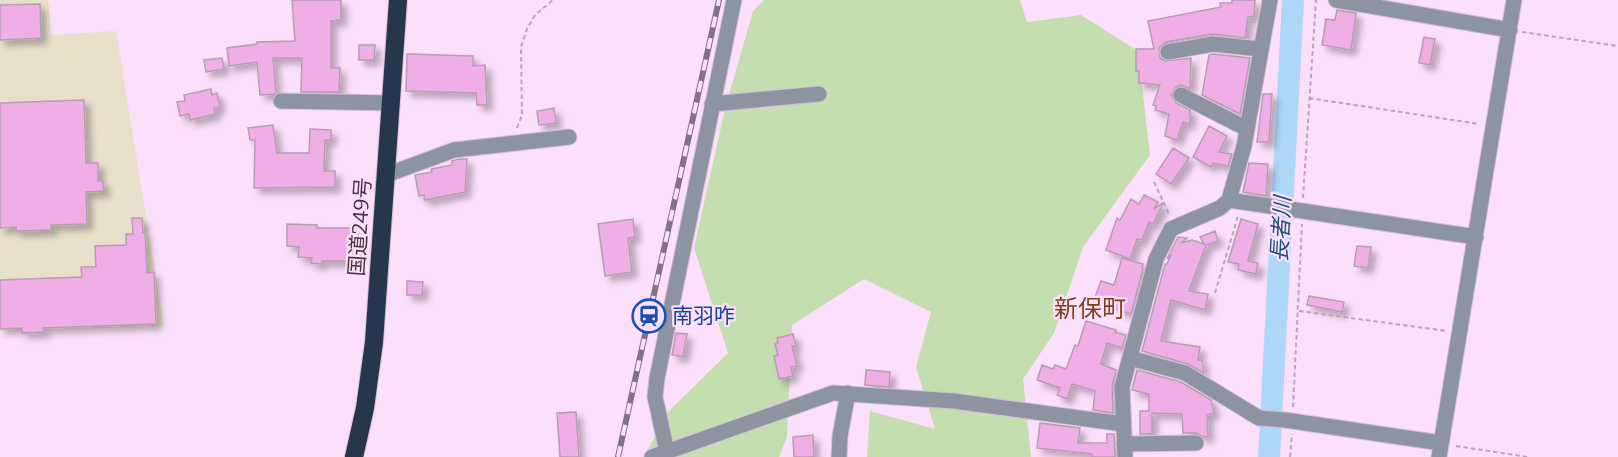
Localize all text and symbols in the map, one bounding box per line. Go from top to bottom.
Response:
street label: 国道249号 [344,177,376,277]
water label: 長者川 [1266,193,1296,263]
district label: 新保町 [1054,295,1126,323]
station icon: 南羽咋 [631,298,667,334]
place label: 南羽咋 [672,303,735,329]

